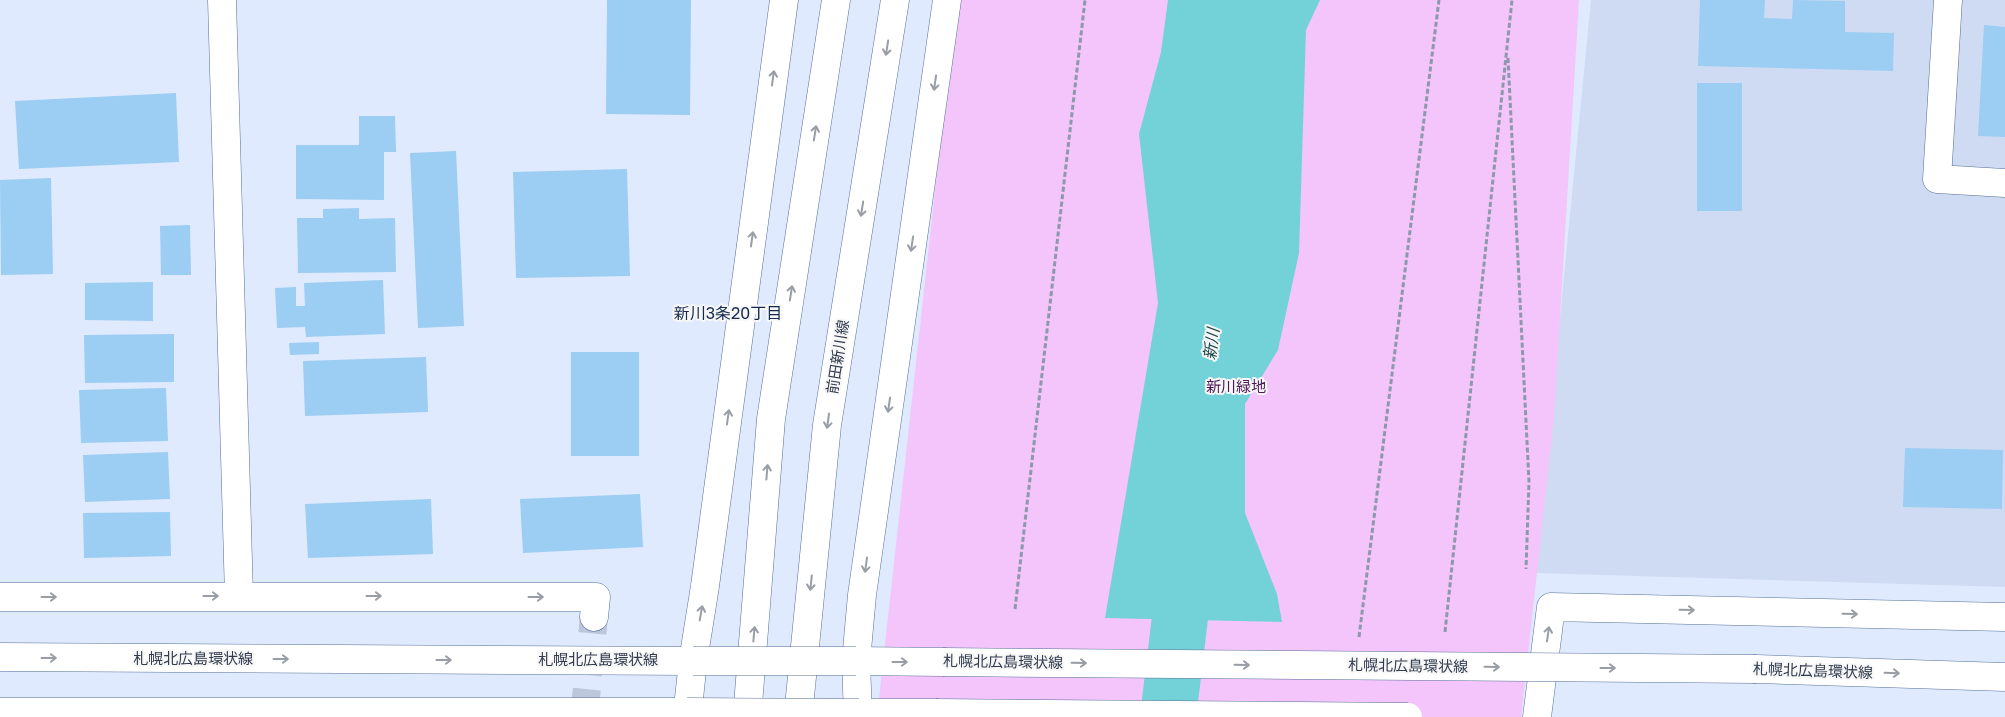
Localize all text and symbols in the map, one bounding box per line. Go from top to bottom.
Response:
one-way arrow [882,40,892,56]
one-way arrow [769,70,779,86]
one-way arrow [930,75,940,91]
one-way arrow [811,125,821,141]
one-way arrow [856,200,866,216]
one-way arrow [747,231,757,247]
one-way arrow [907,235,917,251]
one-way arrow [786,286,796,302]
district label: 新川3条20丁目 [674,303,782,323]
street label: 前田新川線 [822,318,852,395]
water label: 新川 [1199,325,1223,361]
park label: 新川緑地 [1206,377,1266,395]
one-way arrow [884,396,894,412]
one-way arrow [723,410,733,426]
one-way arrow [823,413,833,429]
one-way arrow [762,464,772,480]
one-way arrow [861,557,871,573]
one-way arrow [807,574,816,590]
one-way arrow [202,591,219,601]
one-way arrow [365,591,381,601]
one-way arrow [40,592,56,602]
one-way arrow [528,592,544,602]
one-way arrow [696,605,706,621]
one-way arrow [1678,605,1695,615]
one-way arrow [1841,609,1857,618]
one-way arrow [749,626,758,642]
one-way arrow [1543,626,1553,642]
street label: 札幌北広島環状線 [133,649,253,667]
street label: 札幌北広島環状線 [538,650,658,668]
street label: 札幌北広島環状線 [943,651,1063,671]
one-way arrow [40,653,56,663]
one-way arrow [272,654,289,664]
one-way arrow [435,655,451,665]
street label: 札幌北広島環状線 [1348,655,1468,675]
one-way arrow [891,657,907,667]
one-way arrow [1070,658,1087,668]
street label: 札幌北広島環状線 [1753,659,1873,681]
one-way arrow [1233,660,1249,669]
one-way arrow [1483,662,1499,672]
one-way arrow [1599,663,1615,673]
one-way arrow [1884,668,1900,678]

